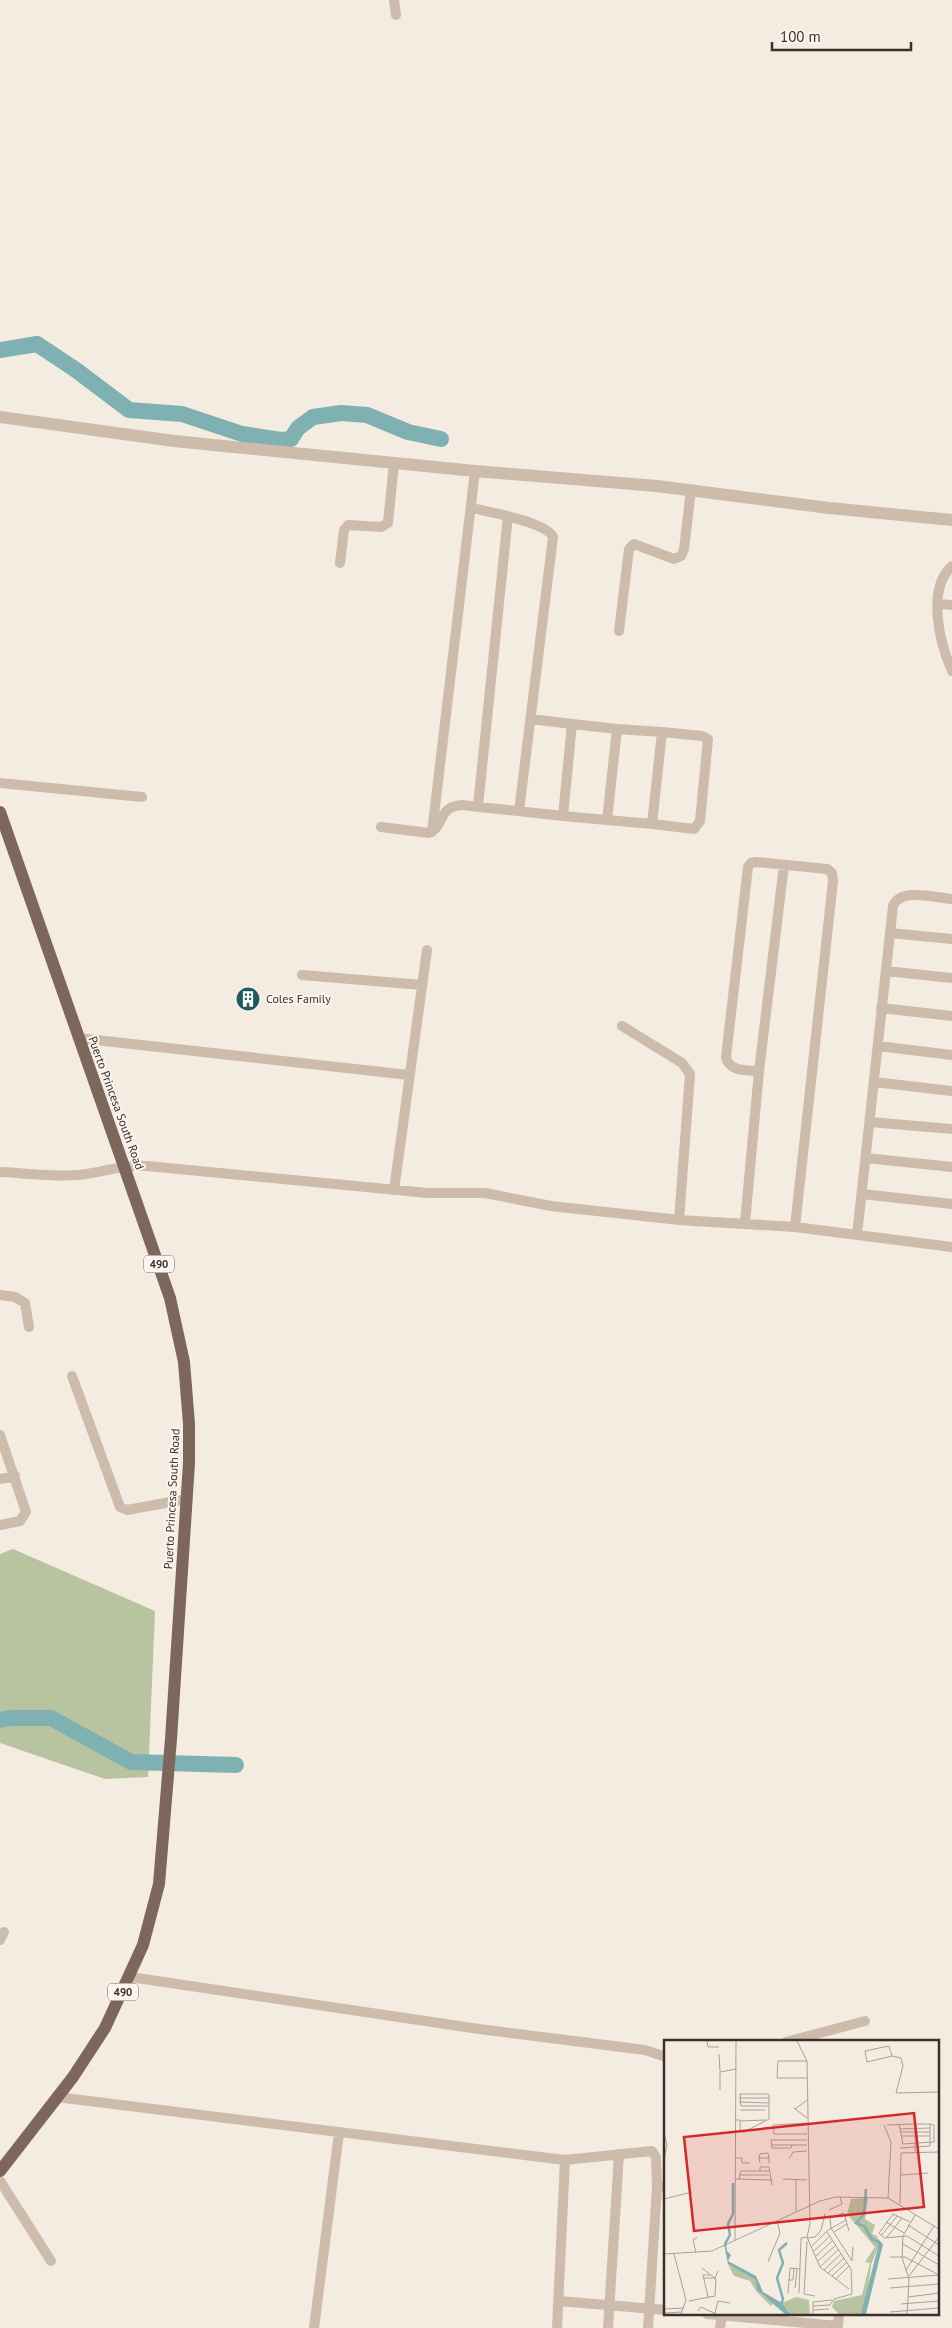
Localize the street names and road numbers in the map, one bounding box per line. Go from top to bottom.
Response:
street label: Puerto Princesa South Road [85,1034,148,1172]
road number: 490 [144,1256,174,1272]
street label: Puerto Princesa South Road [160,1428,183,1570]
road number: 490 [108,1984,138,2000]

